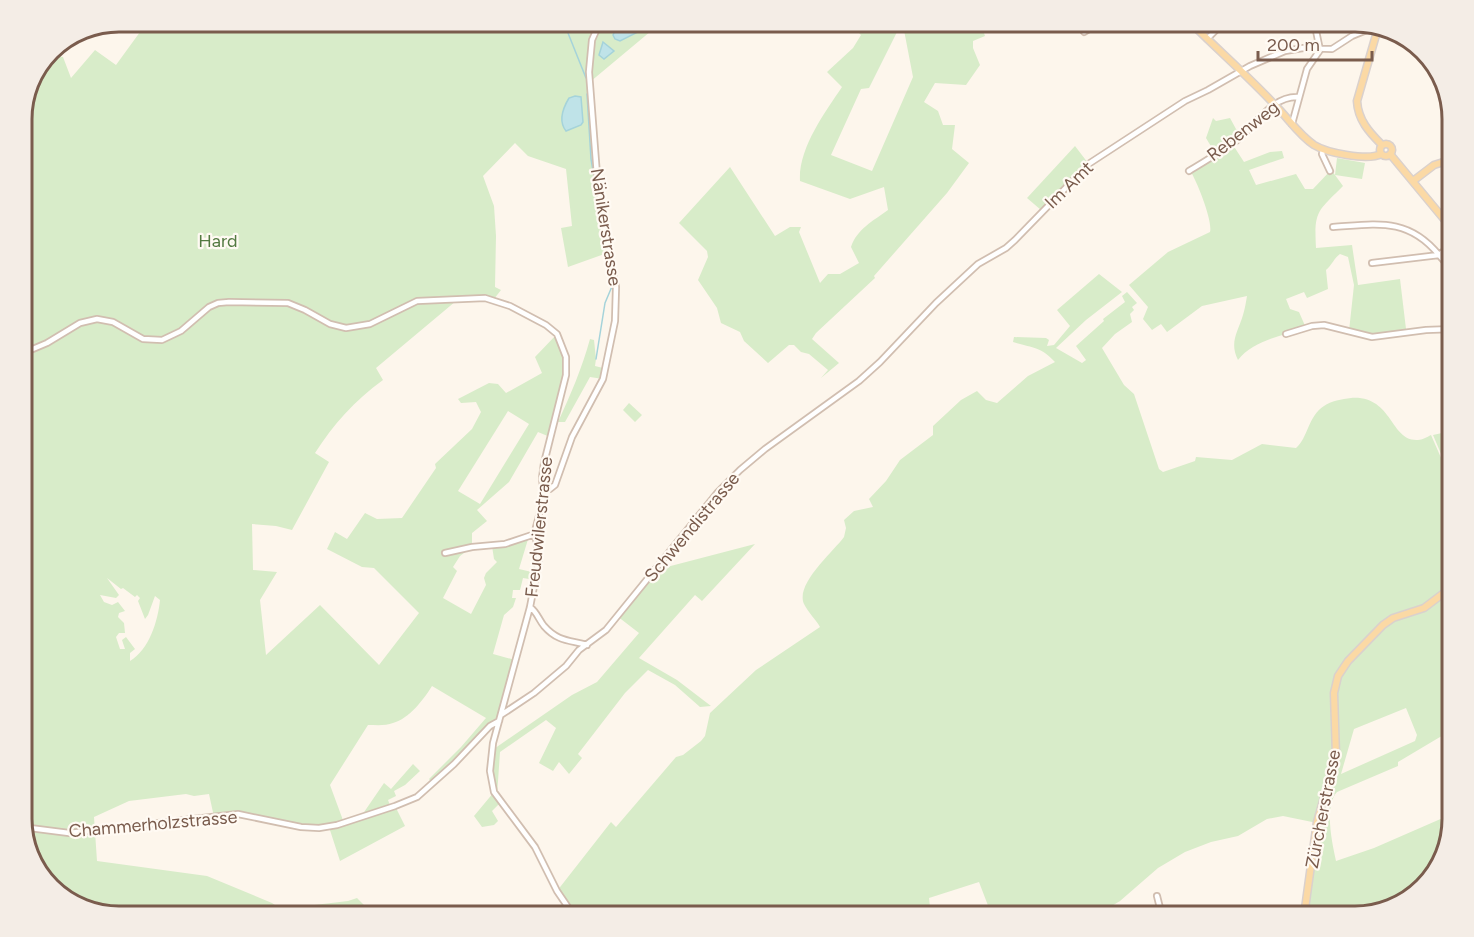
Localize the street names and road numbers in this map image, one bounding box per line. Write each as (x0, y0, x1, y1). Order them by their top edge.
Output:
street label: Rebenweg (1202, 96, 1284, 166)
street label: Im Amt (1040, 156, 1098, 213)
street label: Nänikerstrasse (586, 167, 626, 288)
street label: Freudwilerstrasse (521, 455, 557, 598)
street label: Schwendistrasse (640, 468, 744, 586)
street label: Zürcherstrasse (1301, 748, 1345, 870)
street label: Chammerholzstrasse (68, 806, 238, 842)

